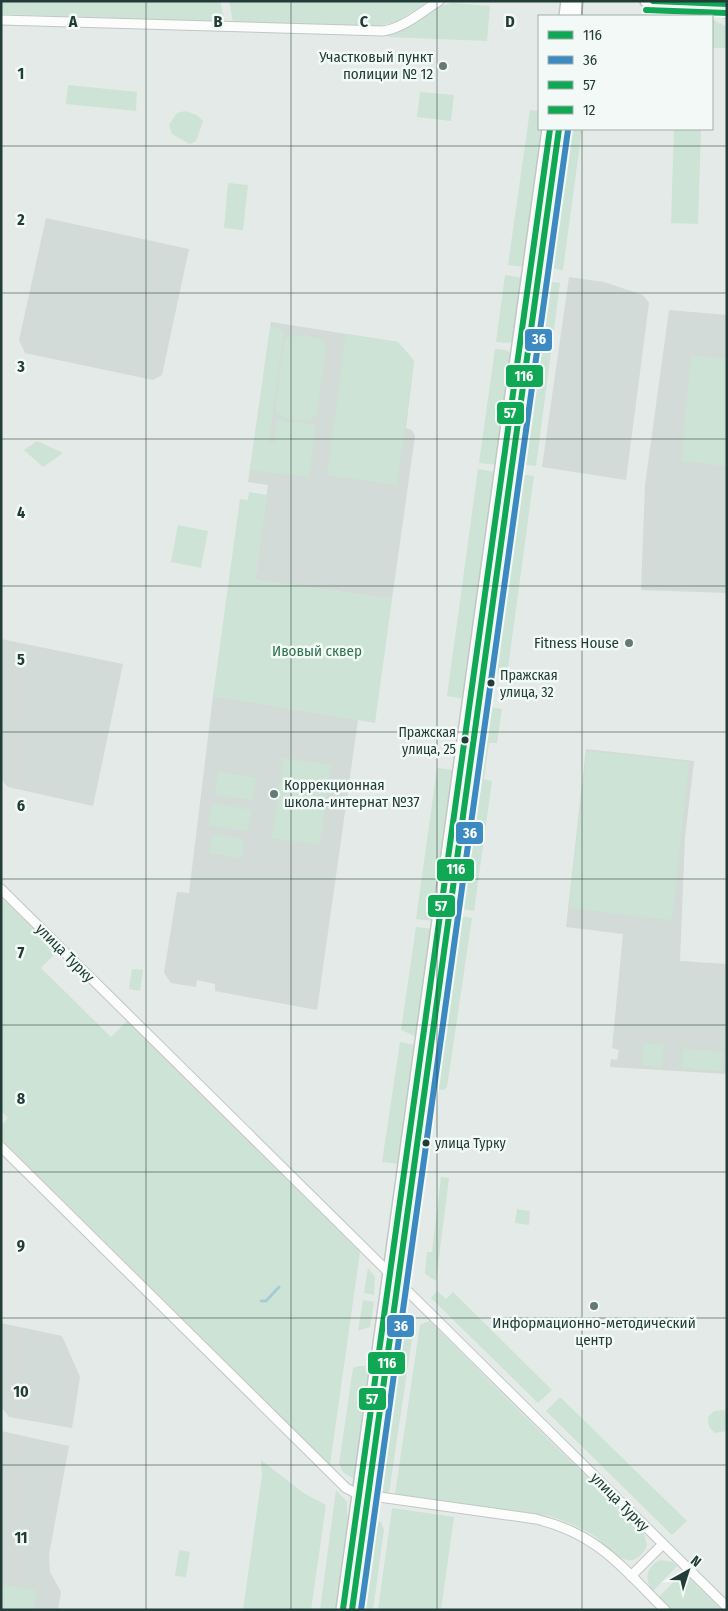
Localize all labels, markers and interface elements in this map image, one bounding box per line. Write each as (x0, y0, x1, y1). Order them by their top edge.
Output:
text: A (68, 12, 78, 31)
text: B (214, 12, 223, 31)
text: C (360, 12, 369, 31)
text: D (505, 12, 515, 31)
legend (538, 15, 713, 130)
text: 116 (583, 26, 602, 44)
place label: Участковый пункт полиции № 12 (318, 48, 434, 83)
text: 36 (583, 51, 597, 69)
marker: Участковый пункт полиции № 12 (437, 60, 449, 72)
text: 1 (18, 64, 24, 83)
text: 57 (583, 76, 596, 94)
text: 12 (583, 101, 596, 119)
text: 2 (16, 210, 25, 229)
line badge: 36 (524, 328, 553, 352)
text: 36 (531, 331, 546, 348)
text: 3 (16, 357, 25, 376)
line badge: 116 (505, 364, 544, 388)
text: 116 (515, 368, 533, 385)
line badge: 57 (496, 401, 525, 425)
text: 57 (504, 405, 516, 422)
text: 4 (17, 503, 25, 522)
place label: Fitness House (534, 634, 619, 652)
marker: Fitness House (623, 637, 635, 649)
park label: Ивовый сквер (272, 642, 362, 660)
text: 5 (17, 650, 25, 669)
place label: Пражская улица, 32 (500, 667, 558, 701)
marker: Пражская улица, 32 (486, 678, 496, 688)
place label: Пражская улица, 25 (398, 724, 456, 758)
marker: Пражская улица, 25 (460, 735, 470, 745)
place label: Коррекционная школа-интернат №37 (284, 776, 419, 811)
marker: Коррекционная школа-интернат №37 (268, 788, 280, 800)
text: 6 (17, 796, 25, 815)
line badge: 36 (455, 821, 484, 845)
text: 36 (462, 825, 477, 842)
line badge: 116 (436, 858, 475, 882)
text: 116 (447, 861, 465, 878)
line badge: 57 (427, 894, 456, 918)
text: 57 (435, 898, 447, 915)
street label: улица Турку (32, 920, 98, 986)
text: 7 (18, 943, 25, 962)
text: 8 (17, 1089, 26, 1108)
place label: улица Турку (435, 1135, 507, 1152)
marker: улица Турку (421, 1138, 431, 1148)
text: 9 (17, 1236, 25, 1255)
marker: Информационно-методический центр (588, 1300, 600, 1312)
line badge: 36 (386, 1314, 415, 1338)
place label: Информационно-методический центр (492, 1314, 696, 1349)
text: 36 (393, 1318, 408, 1335)
line badge: 116 (367, 1351, 406, 1375)
text: 116 (378, 1355, 396, 1372)
text: 10 (13, 1382, 29, 1401)
line badge: 57 (358, 1387, 387, 1411)
text: 57 (366, 1391, 378, 1408)
street label: улица Турку (587, 1469, 653, 1535)
text: 11 (14, 1528, 28, 1547)
north arrow (663, 1546, 713, 1596)
text: N (687, 1552, 704, 1571)

